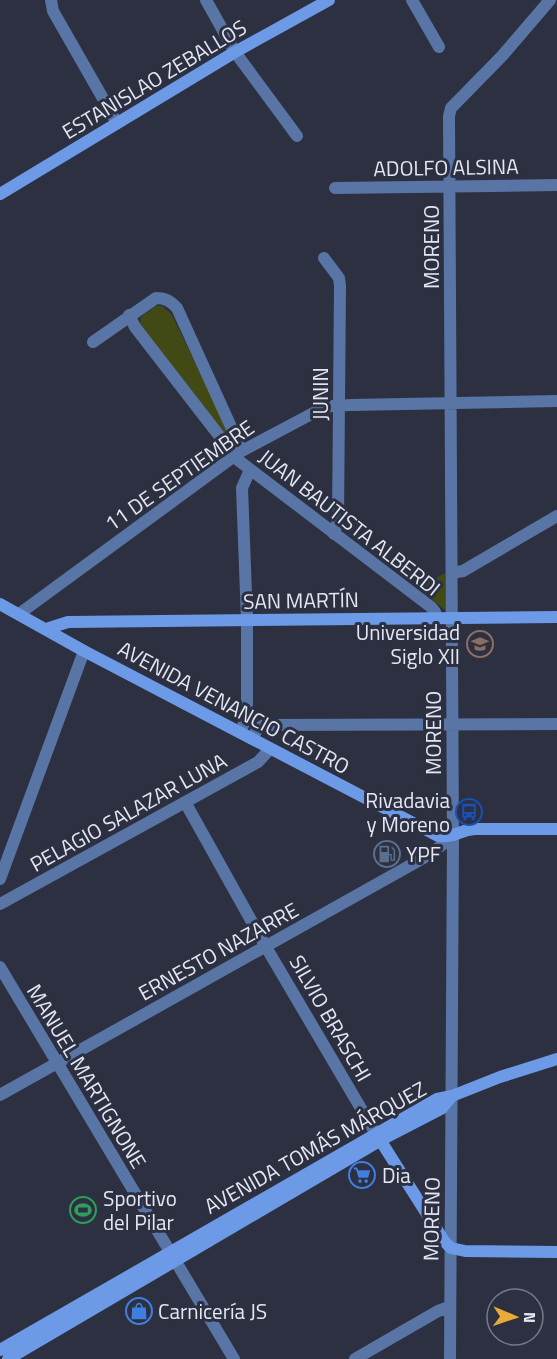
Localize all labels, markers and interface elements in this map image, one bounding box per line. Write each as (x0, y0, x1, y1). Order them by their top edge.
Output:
street label: ESTANISLAO ZEBALLOS (56, 11, 252, 147)
street label: ADOLFO ALSINA (373, 150, 519, 184)
street label: MORENO (415, 205, 447, 289)
street label: JUNIN (304, 367, 336, 421)
street label: 11 DE SEPTIEMBRE (98, 411, 260, 539)
street label: JUAN BAUTISTA ALBERDI (252, 441, 448, 603)
street label: SAN MARTÍN (243, 583, 359, 617)
place label: Universidad Siglo XII (356, 616, 460, 672)
school or university icon: Universidad Siglo XII (465, 629, 495, 659)
street label: AVENIDA VENANCIO CASTRO (112, 632, 356, 782)
street label: MORENO (417, 691, 449, 775)
street label: PELAGIO SALAZAR LUNA (24, 744, 233, 879)
place label: Rivadavia y Moreno (365, 784, 450, 840)
bus stop icon: Rivadavia y Moreno (454, 797, 484, 827)
place label: YPF (406, 838, 441, 870)
fuel station icon: YPF (372, 839, 402, 869)
street label: ERNESTO NAZARRE (132, 894, 304, 1008)
street label: SILVIO BRASCHI (282, 949, 380, 1087)
street label: MANUEL MARTIGNONE (19, 978, 155, 1174)
street label: AVENIDA TOMÁS MÁRQUEZ (198, 1073, 432, 1221)
place label: Dia (382, 1159, 411, 1191)
supermarket icon: Dia (347, 1160, 377, 1190)
street label: MORENO (414, 1177, 448, 1261)
place label: Sportivo del Pilar (103, 1182, 177, 1238)
sports icon: Sportivo del Pilar (68, 1195, 98, 1225)
north arrow (485, 1287, 545, 1347)
place label: Carnicería JS (158, 1295, 267, 1327)
shop icon: Carnicería JS (124, 1296, 154, 1326)
text: N (518, 1312, 542, 1323)

